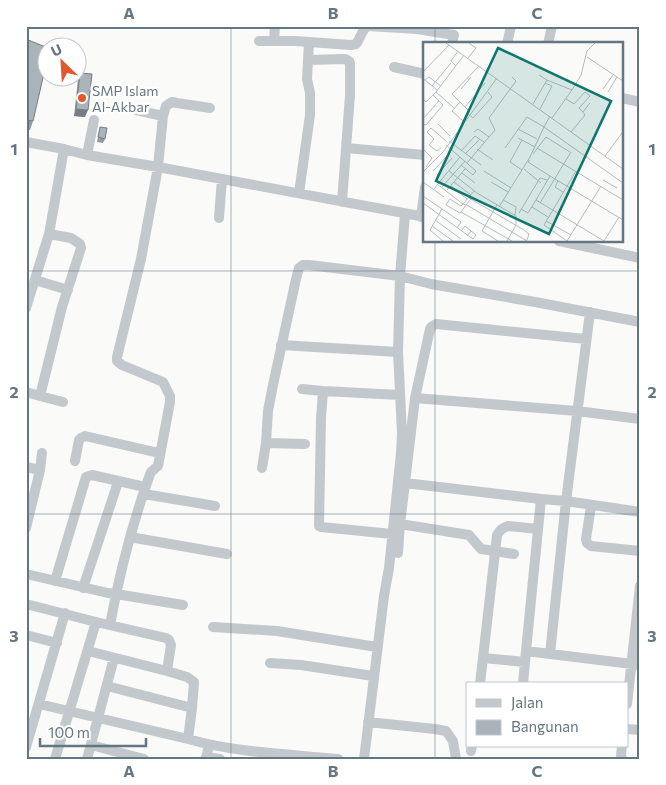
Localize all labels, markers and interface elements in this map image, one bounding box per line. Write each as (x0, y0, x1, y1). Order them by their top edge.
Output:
text: A (123, 3, 135, 22)
text: B (328, 3, 339, 22)
text: C (532, 3, 543, 22)
north arrow (38, 38, 88, 88)
text: U (48, 40, 65, 60)
inset map (423, 42, 624, 242)
place label: SMP Islam Al-Akbar (92, 82, 158, 115)
marker: SMP Islam Al-Akbar (76, 92, 88, 104)
text: 1 (10, 139, 18, 158)
text: 1 (648, 139, 656, 158)
text: 2 (9, 382, 19, 401)
text: 2 (647, 382, 657, 401)
text: 3 (9, 626, 19, 645)
text: 3 (647, 626, 657, 645)
legend (466, 682, 628, 748)
text: Jalan (511, 693, 543, 711)
scale bar (40, 715, 146, 747)
text: Bangunan (511, 717, 579, 735)
text: 100 m (48, 723, 90, 741)
text: A (123, 761, 135, 780)
text: B (328, 761, 339, 780)
text: C (532, 761, 543, 780)

